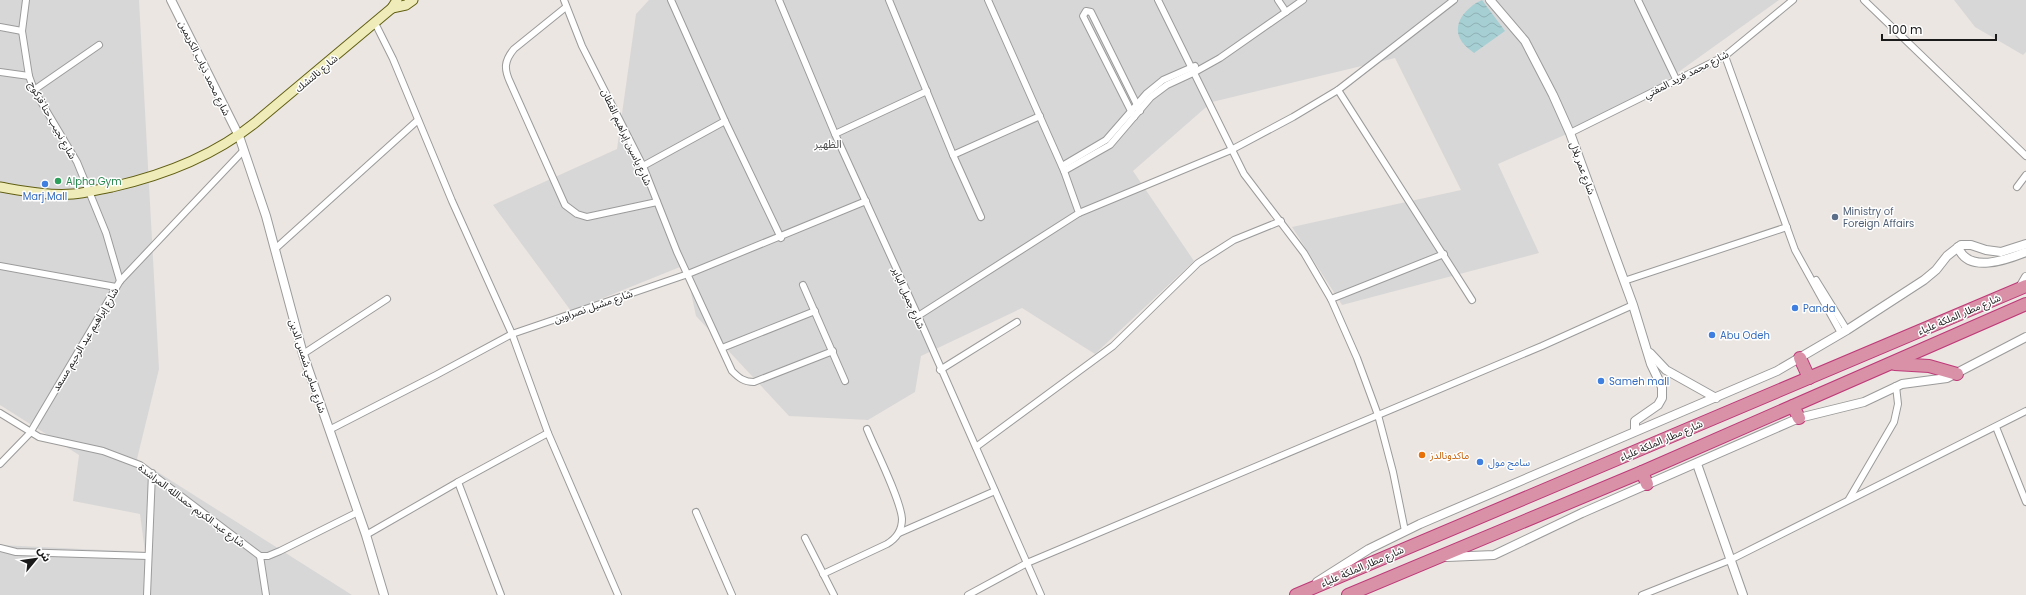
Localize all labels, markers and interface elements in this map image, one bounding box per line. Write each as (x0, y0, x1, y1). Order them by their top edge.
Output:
scale bar (1882, 16, 1996, 42)
street label: شارع محمد ذياب الكريمين (175, 18, 234, 119)
text: 100 m (1888, 21, 1922, 38)
street label: شارع محمد فريد المفتي (1641, 46, 1732, 103)
street label: شارع نالتشك (292, 51, 341, 96)
street label: شارع نجيب حنا فركوح (25, 79, 80, 162)
street label: شارع ياسين إبراهيم القطان (598, 86, 656, 188)
district label: الظهير (813, 136, 842, 152)
street label: شارع عمر بلال (1566, 140, 1599, 197)
place label: Alpha Gym (66, 174, 122, 189)
marker: Alpha Gym (53, 176, 63, 186)
marker: Marj Mall (40, 179, 50, 189)
place label: Marj Mall (23, 189, 67, 204)
place label: Ministry of Foreign Affairs (1843, 204, 1914, 231)
marker: Ministry of Foreign Affairs (1830, 212, 1840, 222)
street label: شارع جميل الباير (888, 264, 929, 331)
street label: شارع إبراهيم عبد الرحيم مسعد (49, 285, 122, 394)
street label: شارع مشيل نصراوين (552, 286, 635, 327)
street label: شارع مطار الملكة علياء (1915, 290, 2003, 339)
place label: Panda (1803, 301, 1835, 316)
marker: Panda (1790, 303, 1800, 313)
street label: شارع سامي شمس الدين (285, 317, 330, 415)
place label: Abu Odeh (1720, 328, 1770, 343)
marker: Abu Odeh (1707, 330, 1717, 340)
place label: Sameh mall (1609, 374, 1669, 389)
marker: Sameh mall (1596, 376, 1606, 386)
street label: شارع مطار الملكة علياء (1617, 416, 1705, 465)
place label: ماكدونالدز (1429, 448, 1469, 463)
marker: ماكدونالدز (1417, 450, 1427, 460)
place label: سامح مول (1488, 455, 1530, 470)
marker: سامح مول (1475, 457, 1485, 467)
street label: شارع عبد الكريم حمدالله المراشدة (135, 460, 248, 551)
north arrow (16, 539, 56, 579)
street label: شارع مطار الملكة علياء (1318, 542, 1406, 591)
text: ش (34, 544, 55, 565)

